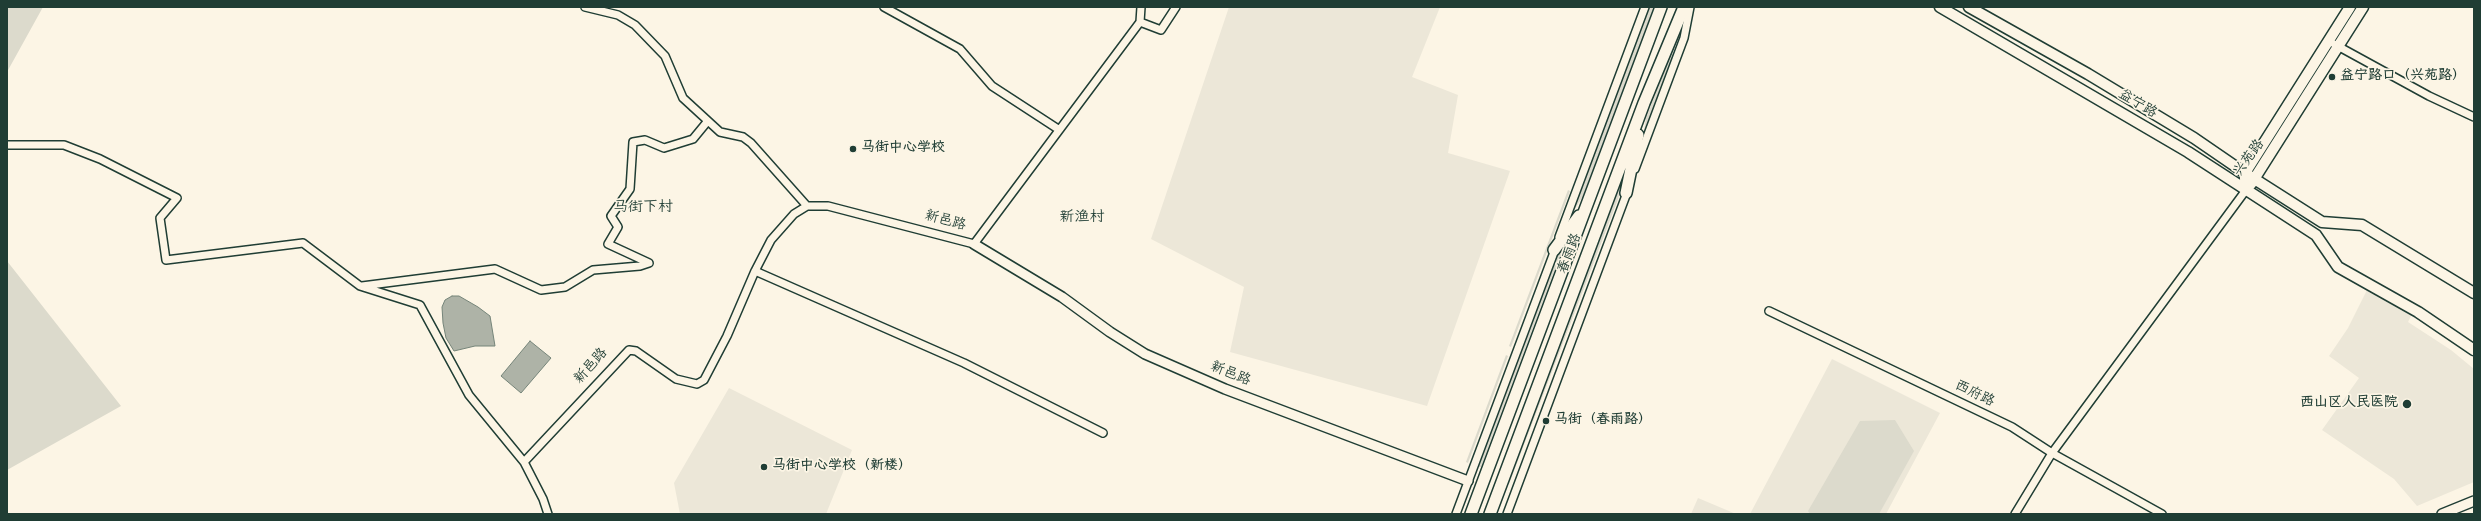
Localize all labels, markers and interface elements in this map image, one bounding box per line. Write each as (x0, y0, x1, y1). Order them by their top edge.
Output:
place label: 益宁路口（兴苑路） (2340, 69, 2466, 85)
marker: 益宁路口（兴苑路） (2327, 72, 2337, 82)
street label: 益宁路 (2115, 87, 2159, 123)
street label: 兴苑路 (2231, 137, 2269, 181)
place label: 马街中心学校 (861, 141, 945, 157)
marker: 马街中心学校 (848, 144, 858, 154)
district label: 马街下村 (613, 200, 673, 218)
street label: 新邑路 (923, 208, 967, 236)
district label: 新渔村 (1060, 210, 1104, 228)
street label: 春雨路 (1556, 231, 1586, 277)
street label: 新邑路 (572, 346, 612, 388)
street label: 新邑路 (1207, 359, 1253, 391)
street label: 西府路 (1951, 378, 1997, 412)
place label: 西山区人民医院 (2300, 396, 2398, 412)
marker: 西山区人民医院 (2401, 398, 2413, 410)
place label: 马街（春雨路） (1554, 413, 1652, 429)
marker: 马街（春雨路） (1541, 416, 1551, 426)
place label: 马街中心学校（新楼） (772, 459, 912, 475)
marker: 马街中心学校（新楼） (759, 462, 769, 472)

